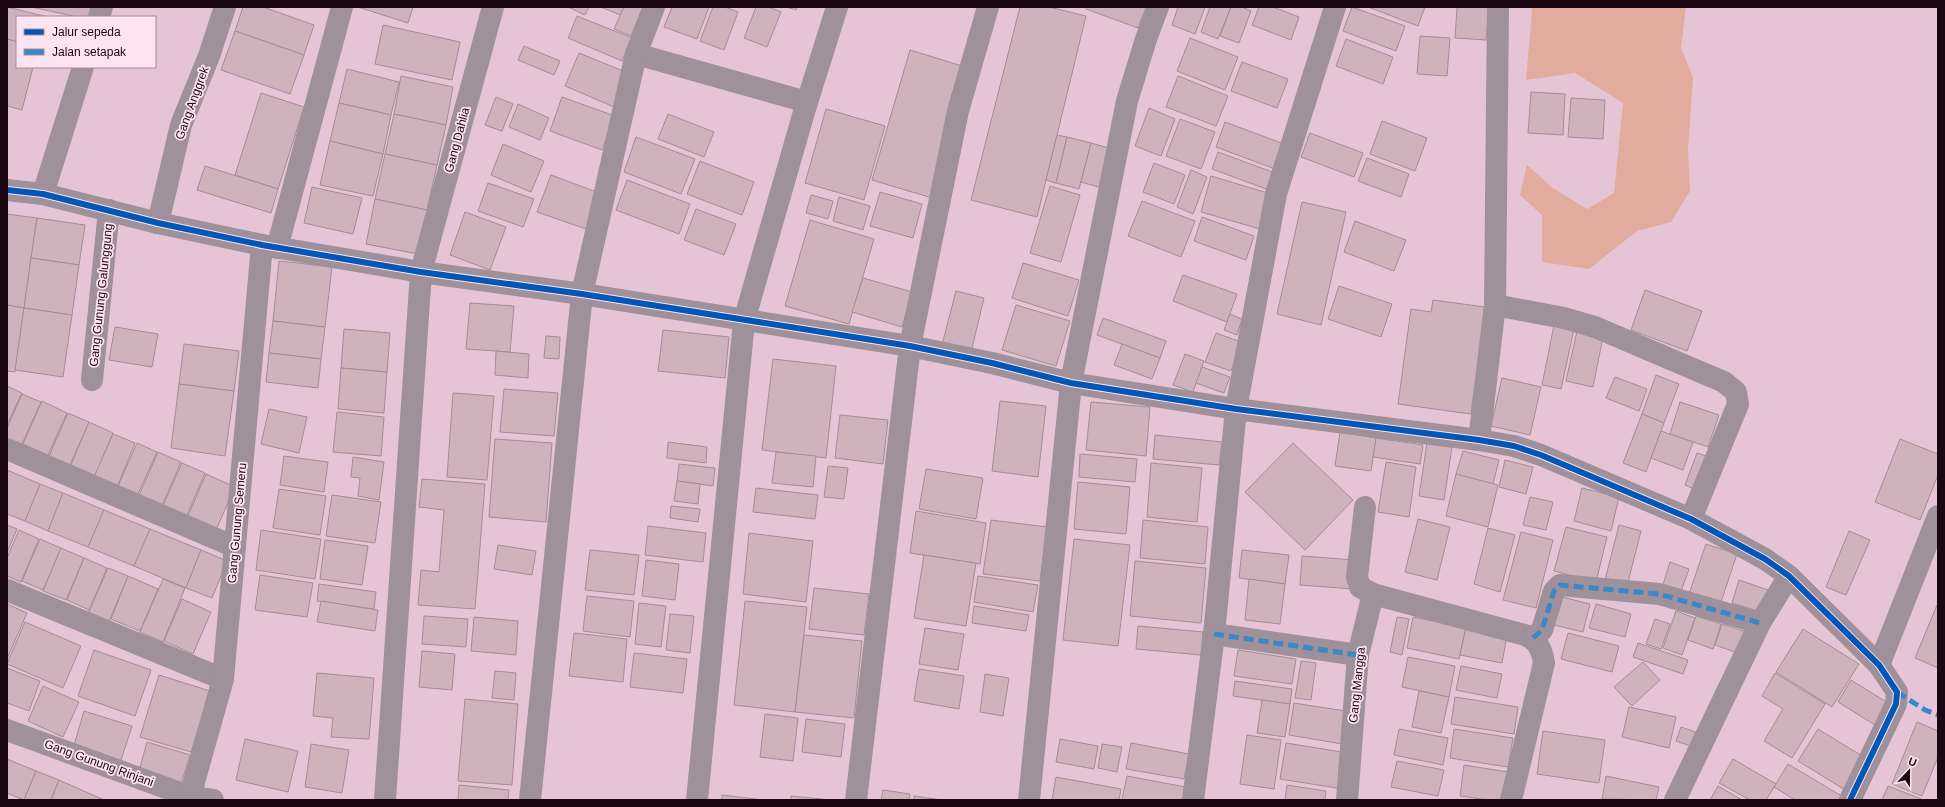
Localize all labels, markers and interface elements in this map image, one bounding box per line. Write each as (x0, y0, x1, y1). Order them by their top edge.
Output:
legend (16, 16, 156, 68)
text: Jalur sepeda (52, 25, 121, 39)
text: Jalan setapak (52, 45, 127, 59)
street label: Gang Anggrek (172, 64, 212, 141)
street label: Gang Dahlia (442, 106, 472, 174)
street label: Gang Gunung Galunggung (87, 223, 115, 367)
street label: Gang Gunung Semeru (225, 462, 249, 584)
street label: Gang Mangga (1346, 646, 1368, 724)
street label: Gang Gunung Rinjani (42, 737, 156, 789)
north arrow (1889, 751, 1929, 791)
text: U (1907, 755, 1919, 769)

